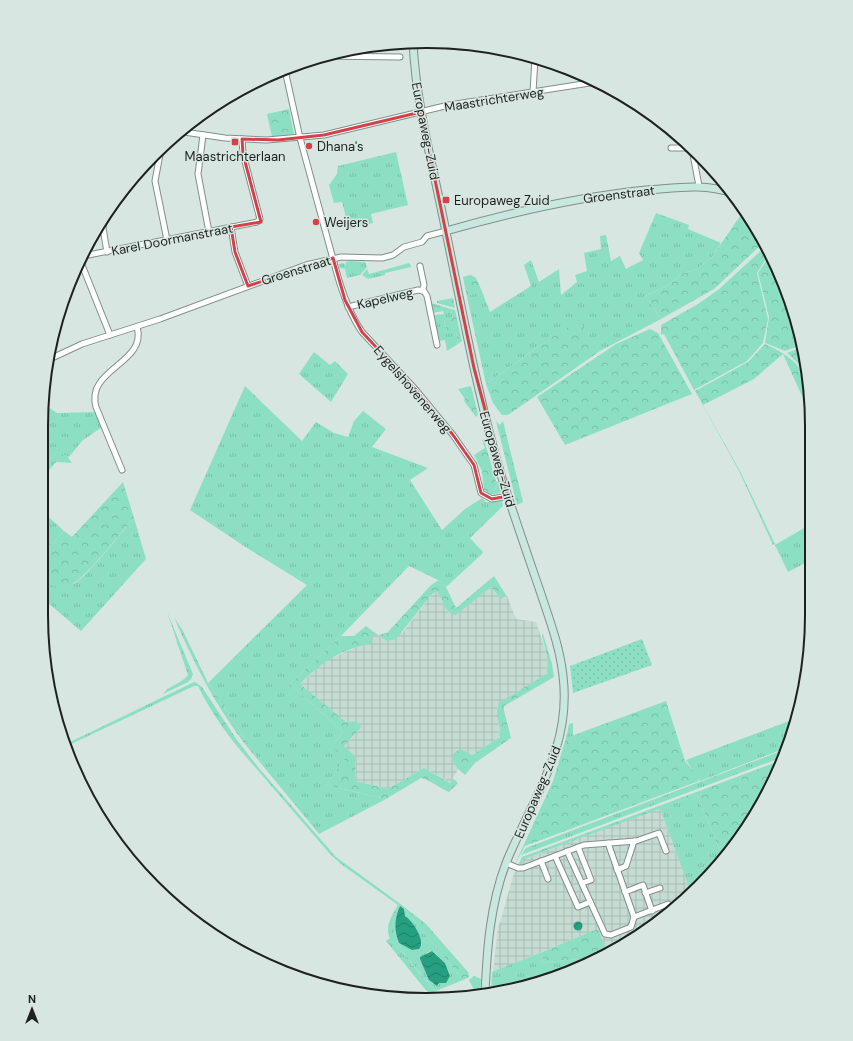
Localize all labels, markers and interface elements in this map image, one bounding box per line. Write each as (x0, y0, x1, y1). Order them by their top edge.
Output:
street label: Europaweg-Zuid (408, 81, 443, 181)
street label: Maastrichterweg (443, 83, 545, 116)
marker: Maastrichterlaan (230, 137, 240, 147)
place label: Dhana's (317, 138, 364, 155)
marker: Dhana's (304, 141, 314, 151)
place label: Maastrichterlaan (185, 148, 285, 165)
street label: Groenstraat (582, 182, 656, 207)
place label: Europaweg Zuid (454, 192, 550, 209)
marker: Europaweg Zuid (441, 195, 451, 205)
place label: Weijers (324, 214, 368, 231)
marker: Weijers (311, 217, 321, 227)
street label: Karel Doormanstraat (110, 219, 234, 260)
street label: Groenstraat (259, 252, 333, 289)
street label: Kapelweg (355, 284, 415, 313)
street label: Eygelshovenerweg (370, 342, 455, 437)
street label: Europaweg-Zuid (476, 409, 519, 509)
street label: Europaweg-Zuid (510, 743, 565, 841)
north arrow (12, 989, 52, 1029)
text: N (28, 992, 36, 1006)

